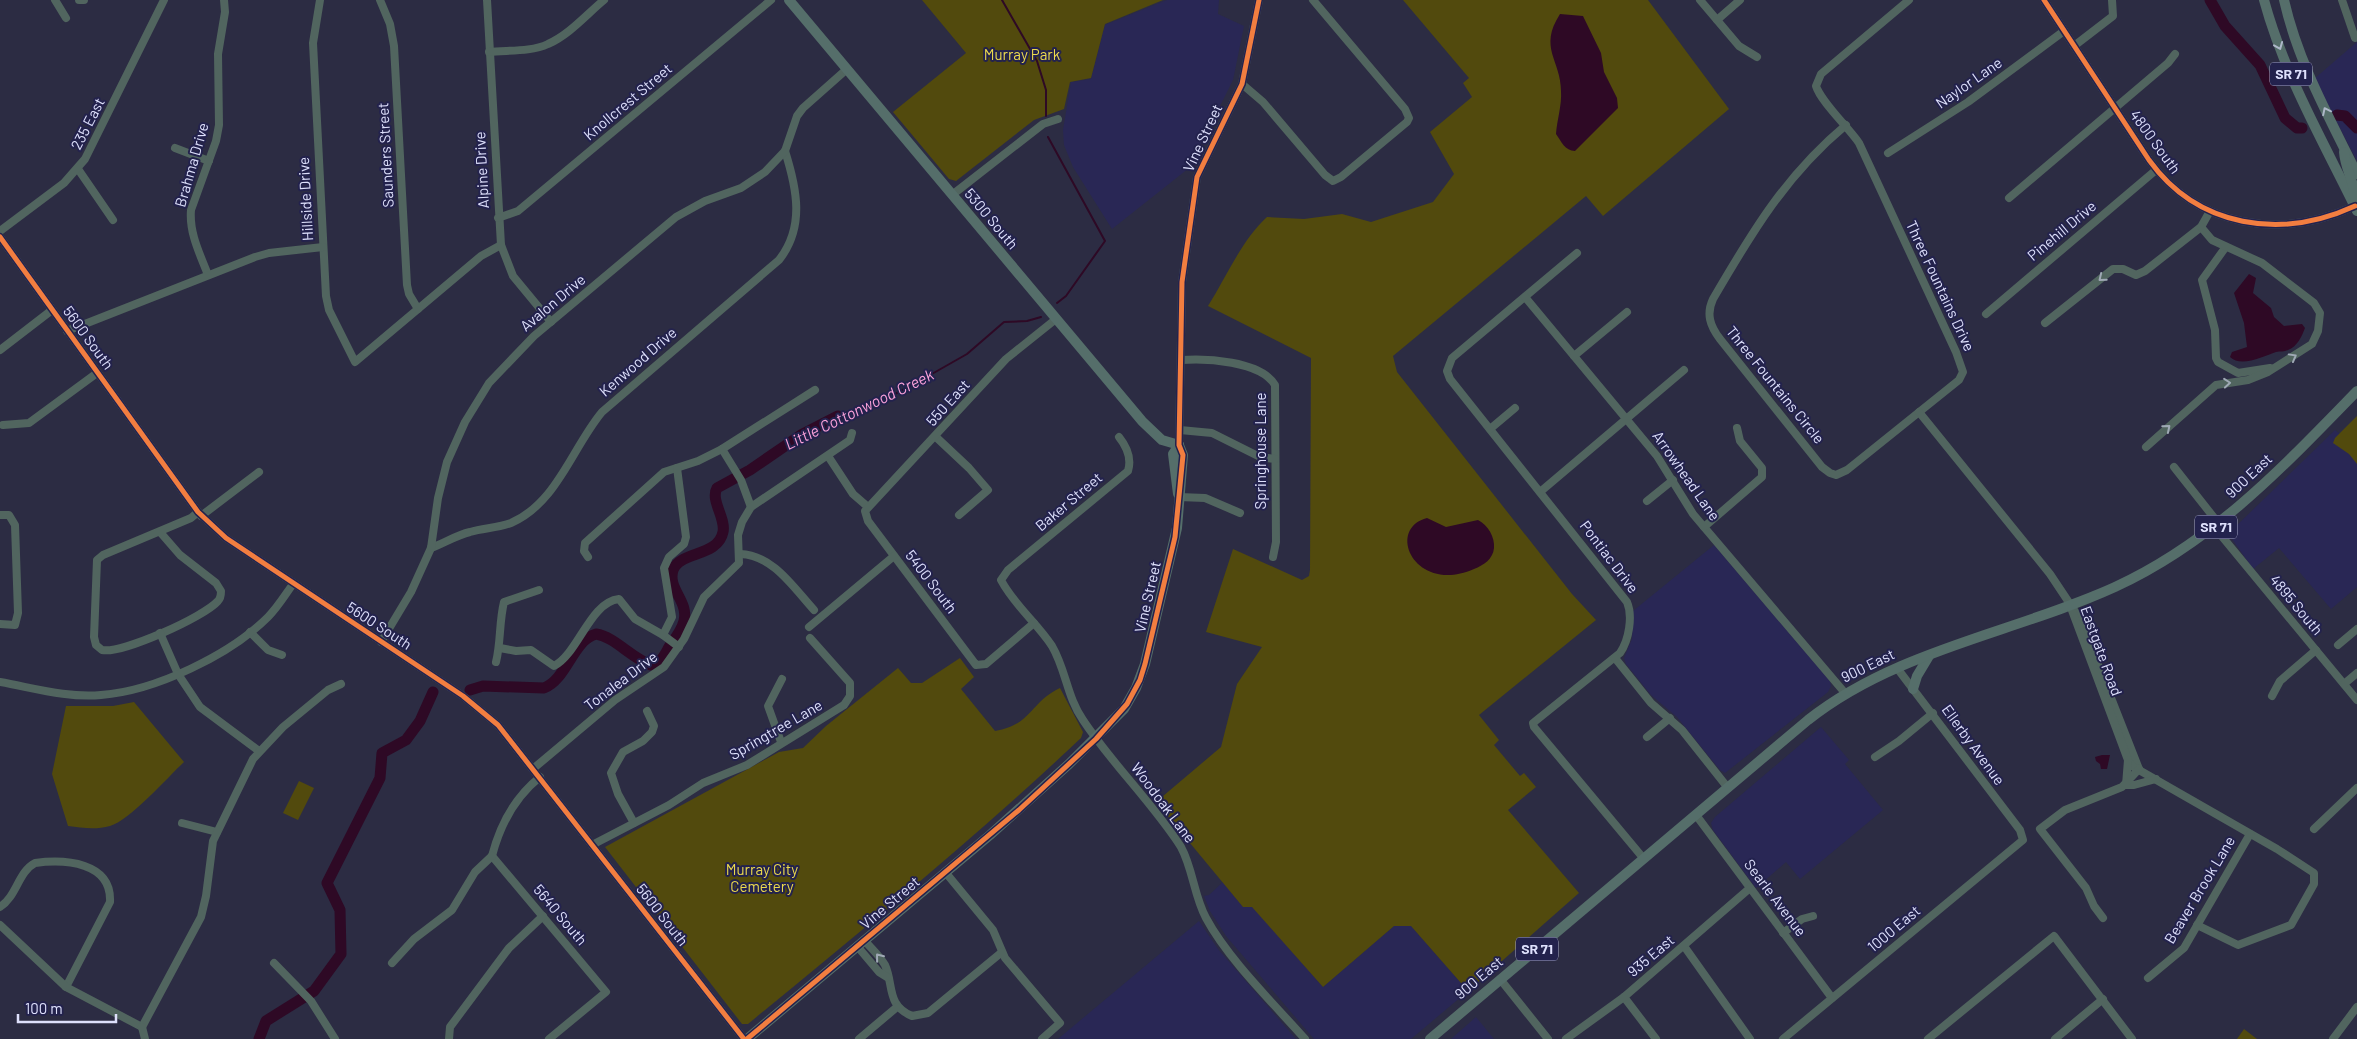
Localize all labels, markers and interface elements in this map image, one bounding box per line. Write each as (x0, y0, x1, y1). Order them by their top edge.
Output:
one-way arrow (2273, 42, 2283, 50)
park label: Murray Park (984, 45, 1061, 63)
street label: Naylor Lane (1932, 53, 2005, 112)
street label: Knollcrest Street (579, 59, 675, 143)
road number: SR 71 (2270, 62, 2312, 86)
street label: 235 East (66, 95, 108, 152)
street label: Vine Street (1179, 101, 1226, 174)
street label: Saunders Street (373, 102, 397, 208)
street label: 4800 South (2127, 106, 2185, 177)
one-way arrow (2322, 107, 2332, 116)
street label: Brahma Drive (170, 120, 212, 209)
street label: Alpine Drive (470, 131, 492, 209)
street label: Hillside Drive (294, 157, 316, 242)
street label: 5300 South (961, 184, 1022, 252)
street label: Pinehill Drive (2023, 196, 2099, 264)
street label: Three Fountains Drive (1903, 217, 1979, 354)
street label: Avalon Drive (516, 270, 589, 335)
one-way arrow (2099, 272, 2108, 280)
street label: 5600 South (60, 302, 118, 373)
street label: Three Fountains Circle (1723, 322, 1829, 447)
street label: Kenwood Drive (595, 323, 680, 400)
one-way arrow (2287, 353, 2296, 363)
water label: Little Cottonwood Creek (781, 364, 937, 453)
street label: 550 East (922, 375, 973, 429)
one-way arrow (2223, 378, 2231, 389)
street label: Springhouse Lane (1251, 392, 1269, 510)
one-way arrow (2161, 426, 2170, 434)
street label: Arrowhead Lane (1649, 427, 1724, 524)
street label: 900 East (2221, 449, 2275, 501)
street label: Baker Street (1031, 468, 1105, 534)
road number: SR 71 (2195, 516, 2237, 538)
street label: Pontiac Drive (1577, 517, 1643, 596)
street label: 5400 South (902, 546, 961, 617)
street label: Vine Street (1130, 559, 1164, 634)
street label: 4895 South (2266, 571, 2327, 638)
street label: 5600 South (344, 597, 415, 653)
street label: Eastgate Road (2077, 603, 2127, 698)
street label: 900 East (1838, 644, 1897, 686)
street label: Tonalea Drive (580, 647, 661, 714)
street label: Springtree Lane (726, 695, 825, 763)
street label: Ellerby Avenue (1939, 701, 2009, 788)
street label: Woodoak Lane (1128, 759, 1200, 846)
street label: Beaver Brook Lane (2160, 833, 2238, 946)
street label: Searle Avenue (1741, 855, 1811, 940)
park label: Murray City Cemetery (726, 860, 798, 895)
street label: Vine Street (856, 872, 923, 932)
street label: 5640 South (530, 880, 591, 948)
street label: 5600 South (633, 880, 693, 949)
street label: 1000 East (1863, 901, 1923, 955)
street label: 935 East (1623, 930, 1677, 980)
road number: SR 71 (1516, 938, 1558, 961)
street label: 900 East (1451, 952, 1506, 1003)
one-way arrow (876, 954, 884, 963)
scale bar (18, 992, 115, 1024)
text: 100 m (25, 999, 63, 1017)

